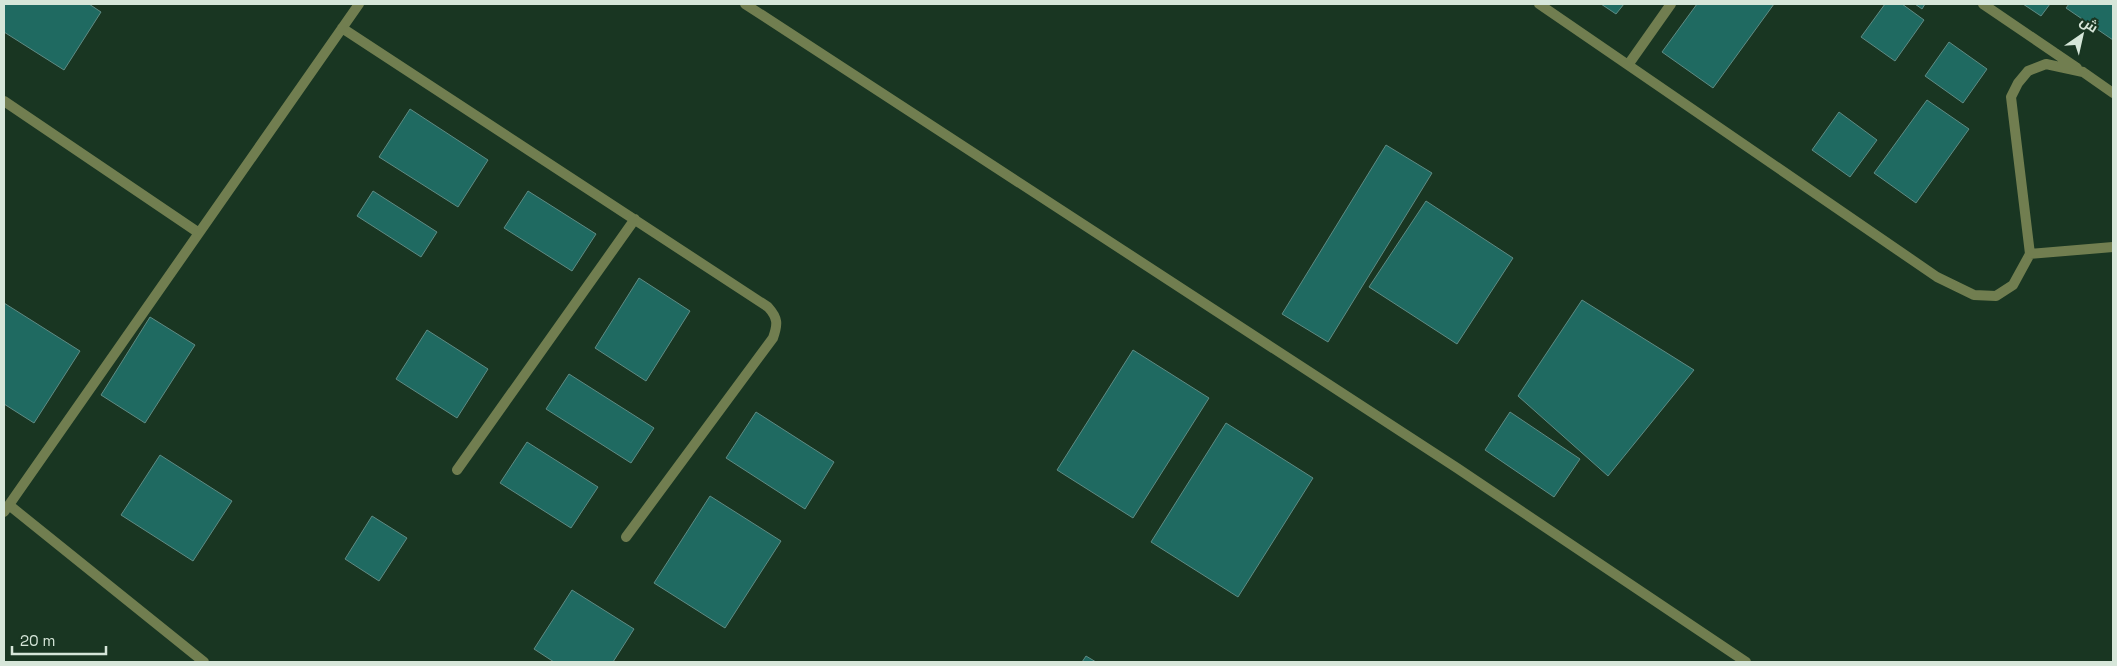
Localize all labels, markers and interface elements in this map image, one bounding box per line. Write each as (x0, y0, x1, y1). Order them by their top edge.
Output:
north arrow (2057, 10, 2107, 60)
text: ش (2077, 12, 2102, 37)
scale bar (12, 624, 106, 656)
text: 20 m (20, 631, 55, 650)

